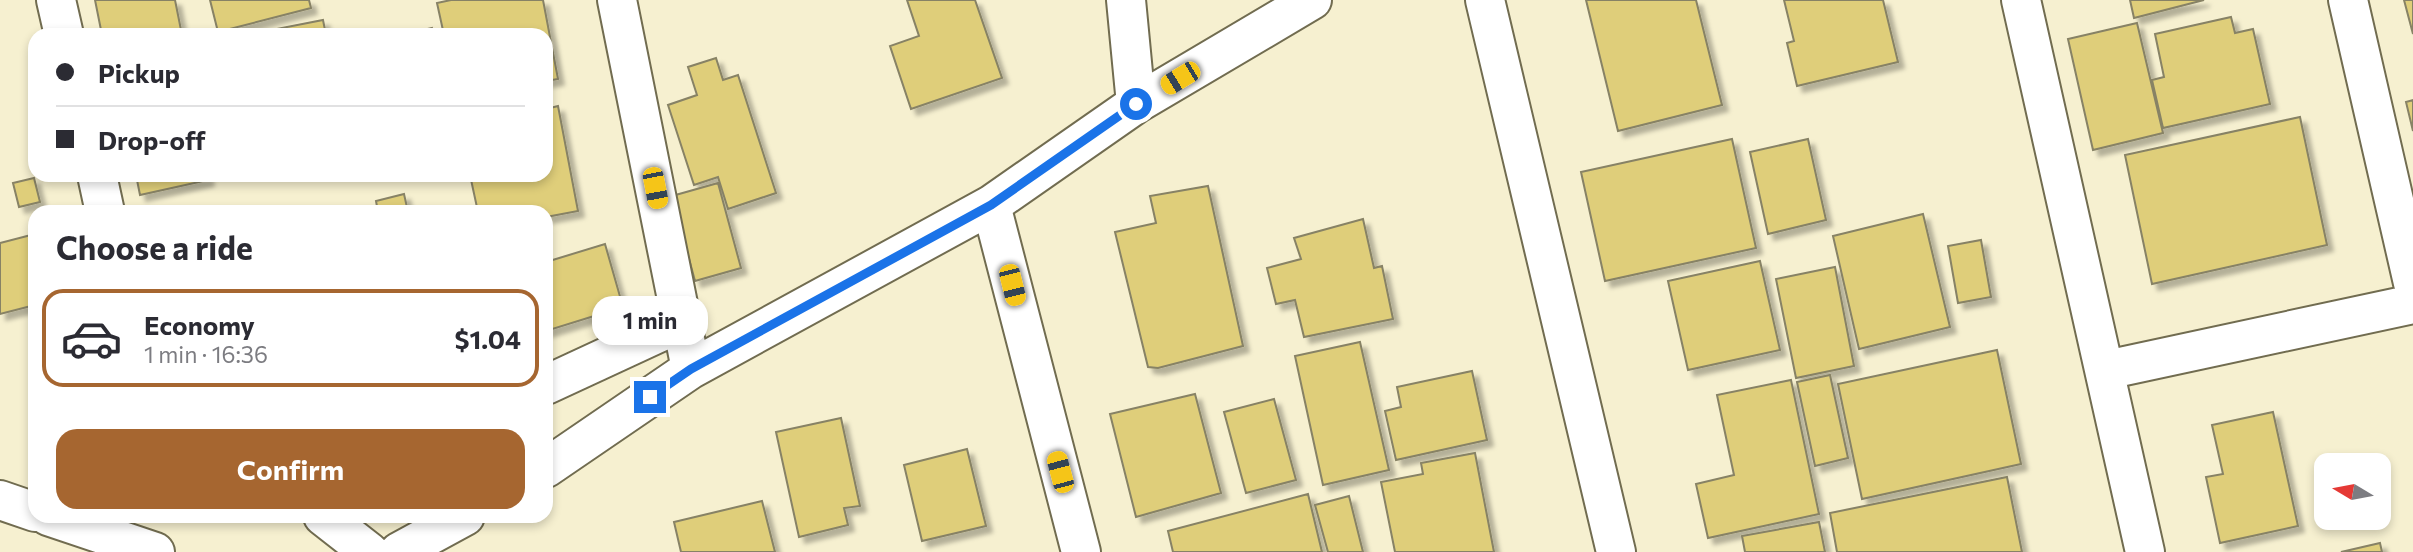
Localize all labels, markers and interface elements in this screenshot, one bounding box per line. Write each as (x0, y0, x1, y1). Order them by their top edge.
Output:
text: Pickup (98, 57, 180, 88)
car (1157, 58, 1204, 98)
route start (1120, 88, 1152, 120)
text: Drop-off (98, 124, 205, 155)
car (641, 165, 670, 211)
text: Choose a ride (56, 227, 253, 267)
car (997, 262, 1028, 308)
callout: 1 min (592, 296, 708, 344)
text: 1 min (623, 306, 677, 334)
icon: car (60, 307, 123, 370)
text: Economy (144, 309, 255, 340)
text: $1.04 (455, 323, 521, 354)
text: 1 min · 16:36 (144, 340, 268, 368)
route end (634, 381, 666, 413)
button: Confirm (56, 429, 525, 509)
car (1045, 449, 1076, 495)
north arrow (2314, 453, 2390, 530)
map controls (2314, 453, 2391, 530)

